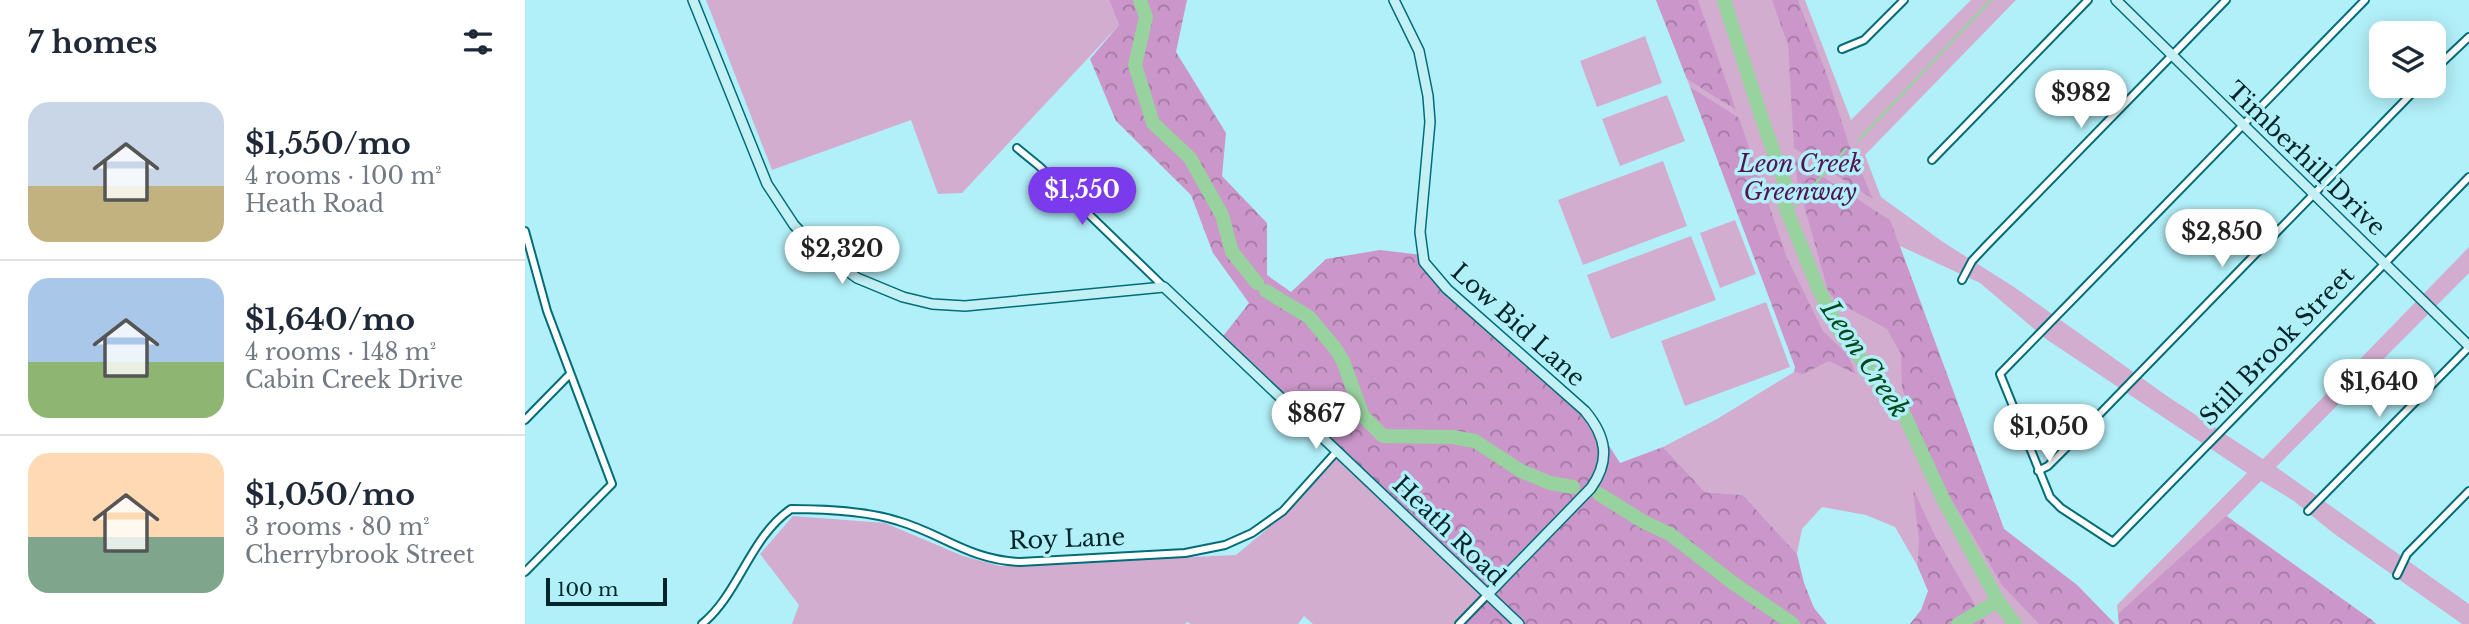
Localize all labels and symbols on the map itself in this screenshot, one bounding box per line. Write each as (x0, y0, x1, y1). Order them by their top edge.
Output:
pin: $982 (2040, 71, 2122, 130)
street label: Timberhill Drive (2221, 76, 2392, 242)
park label: Leon Creek Greenway (1737, 149, 1862, 206)
pin: $1,550 (1025, 168, 1139, 227)
pin: $2,850 (2165, 210, 2279, 269)
pin: $2,320 (785, 226, 899, 286)
street label: Low Bid Lane (1445, 257, 1591, 392)
street label: Still Brook Street (2193, 260, 2360, 431)
water label: Leon Creek (1814, 294, 1916, 423)
pin: $1,640 (2322, 360, 2436, 419)
pin: $867 (1275, 392, 1357, 451)
pin: $1,050 (1992, 405, 2106, 464)
street label: Heath Road (1387, 470, 1512, 591)
street label: Roy Lane (1008, 522, 1126, 555)
scale bar (546, 575, 667, 607)

